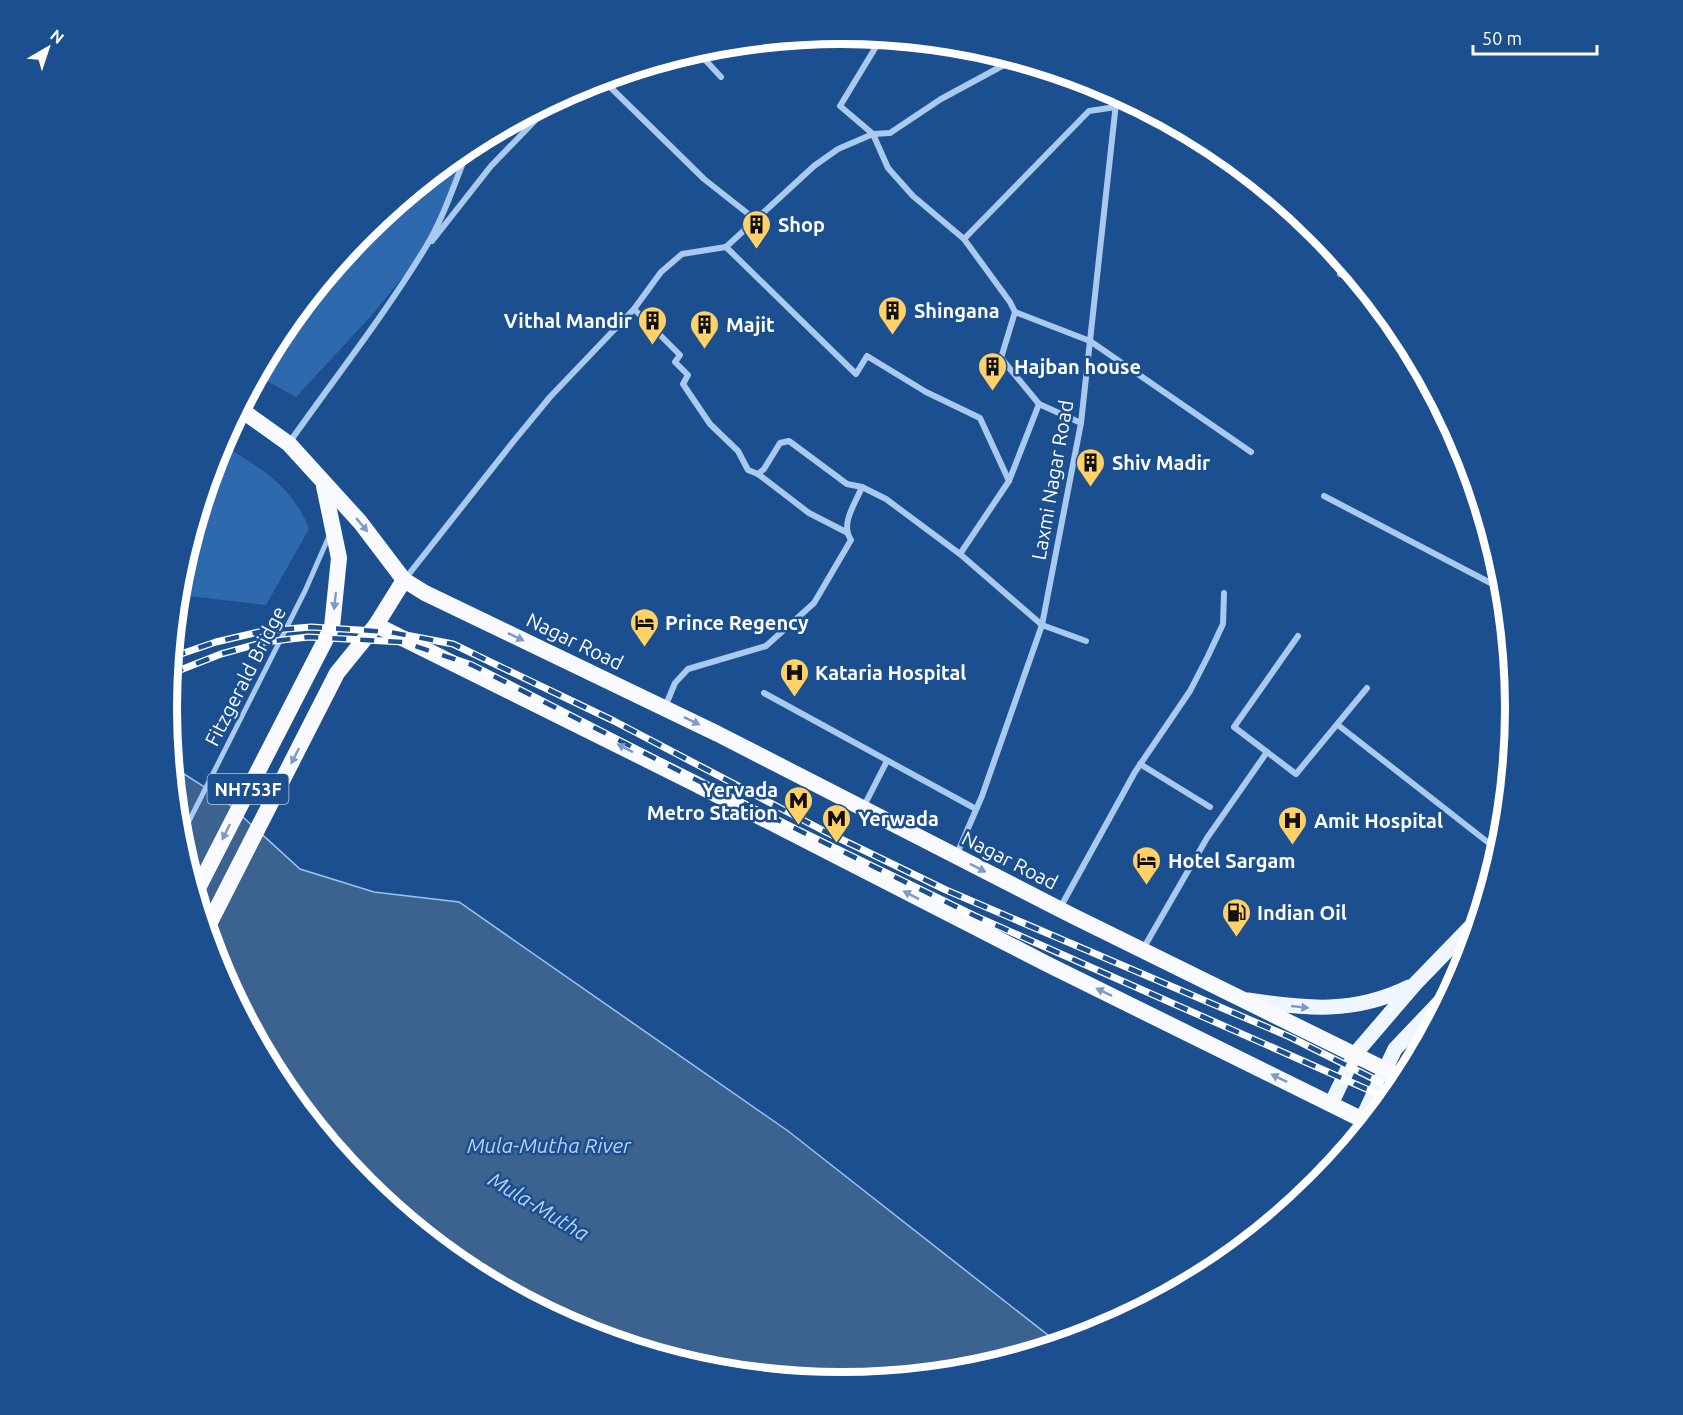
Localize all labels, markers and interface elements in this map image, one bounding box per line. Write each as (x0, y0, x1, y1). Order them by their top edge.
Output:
north arrow (18, 18, 78, 78)
scale bar (1473, 18, 1598, 56)
text: N (47, 26, 68, 47)
text: 50 m (1482, 28, 1522, 48)
building icon: Shop (741, 208, 773, 250)
place label: Shop (778, 213, 825, 236)
building icon: Shingana (877, 294, 909, 336)
place label: Shingana (914, 299, 1000, 322)
building icon: Vithal Mandir (637, 304, 669, 346)
building icon: Majit (689, 308, 721, 350)
place label: Vithal Mandir (504, 309, 633, 332)
place label: Majit (726, 313, 775, 336)
building icon: Hajban house (977, 350, 1009, 392)
place label: Hajban house (1014, 355, 1141, 378)
street label: Laxmi Nagar Road (1027, 398, 1077, 562)
building icon: Shiv Madir (1075, 446, 1107, 488)
place label: Shiv Madir (1112, 451, 1211, 474)
one-way arrow (355, 517, 368, 532)
one-way arrow (330, 592, 339, 611)
street label: Fitzgerald Bridge (200, 602, 290, 750)
hotel icon: Prince Regency (628, 606, 660, 648)
street label: Nagar Road (523, 608, 627, 674)
place label: Prince Regency (665, 611, 809, 634)
one-way arrow (508, 632, 525, 641)
hospital icon: Kataria Hospital (778, 656, 810, 698)
place label: Kataria Hospital (815, 661, 966, 684)
one-way arrow (684, 717, 701, 726)
one-way arrow (617, 743, 634, 753)
one-way arrow (290, 747, 299, 764)
road number: NH753F (208, 774, 288, 804)
place label: Yervada Metro Station (647, 778, 778, 824)
metro station icon: Yervada Metro Station (783, 784, 815, 826)
metro station icon: Yerwada (821, 802, 853, 844)
hospital icon: Amit Hospital (1277, 804, 1309, 846)
place label: Yerwada (858, 807, 939, 830)
place label: Amit Hospital (1314, 809, 1443, 832)
one-way arrow (222, 823, 232, 841)
street label: Nagar Road (958, 826, 1062, 894)
hotel icon: Hotel Sargam (1131, 844, 1163, 886)
place label: Hotel Sargam (1168, 849, 1296, 872)
one-way arrow (969, 862, 987, 872)
one-way arrow (902, 890, 920, 900)
fuel station icon: Indian Oil (1220, 896, 1252, 938)
place label: Indian Oil (1257, 901, 1347, 924)
one-way arrow (1095, 987, 1112, 996)
one-way arrow (1291, 1002, 1310, 1012)
one-way arrow (1270, 1073, 1287, 1083)
water label: Mula-Mutha River (467, 1133, 632, 1157)
water label: Mula-Mutha (485, 1167, 593, 1245)

